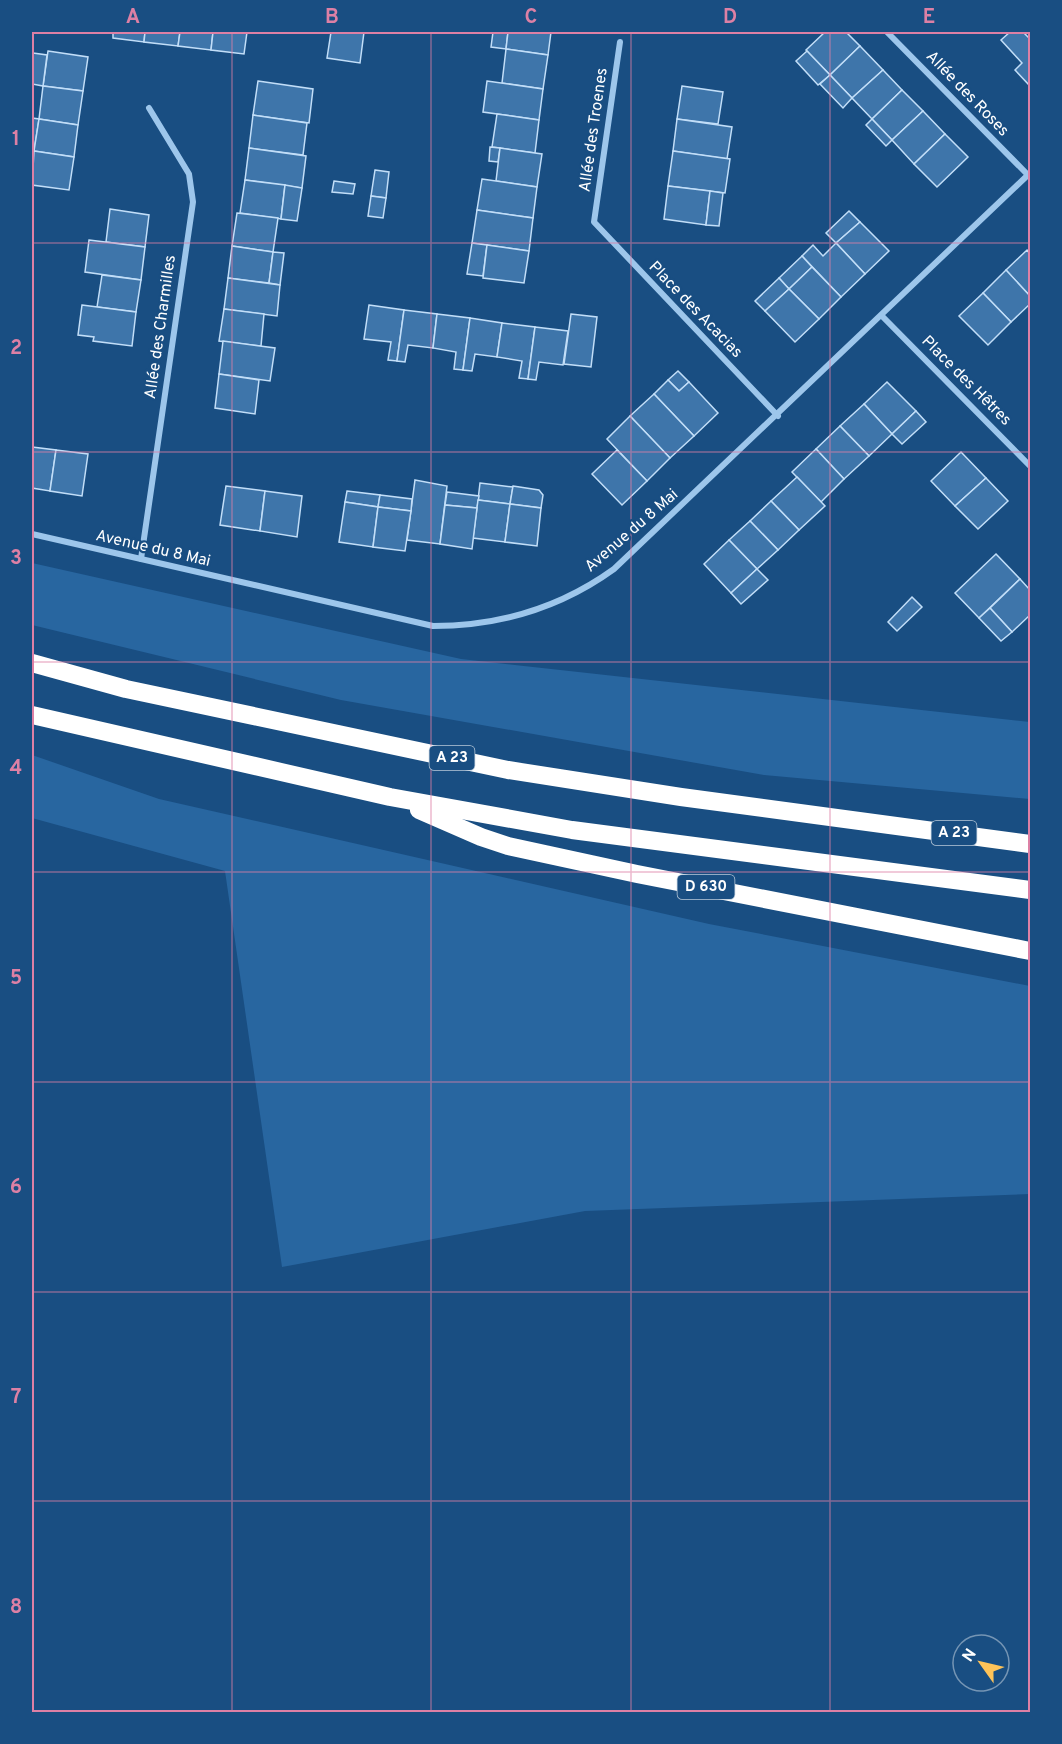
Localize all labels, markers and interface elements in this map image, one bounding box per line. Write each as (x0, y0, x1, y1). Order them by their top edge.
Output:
text: A (126, 5, 140, 31)
text: B (325, 5, 339, 31)
text: C (525, 5, 537, 31)
text: D (723, 5, 737, 31)
text: E (923, 5, 935, 31)
street label: Allée des Roses (921, 47, 1013, 141)
street label: Allée des Troenes (575, 67, 613, 193)
text: 1 (12, 127, 20, 153)
street label: Allée des Charmilles (141, 254, 181, 400)
street label: Place des Acacias (644, 257, 746, 363)
street label: Place des Hêtres (917, 332, 1015, 430)
text: 2 (10, 336, 22, 362)
street label: Avenue du 8 Mai (581, 485, 683, 577)
street label: Avenue du 8 Mai (94, 526, 212, 572)
text: 3 (10, 546, 22, 572)
road number: A 23 (430, 746, 474, 770)
text: 4 (10, 756, 22, 782)
road number: A 23 (932, 821, 976, 845)
road number: D 630 (678, 875, 734, 899)
text: 5 (10, 966, 22, 992)
text: 6 (10, 1175, 22, 1201)
text: 7 (11, 1385, 21, 1411)
text: 8 (10, 1595, 22, 1621)
north arrow (951, 1633, 1011, 1693)
text: N (959, 1645, 982, 1666)

